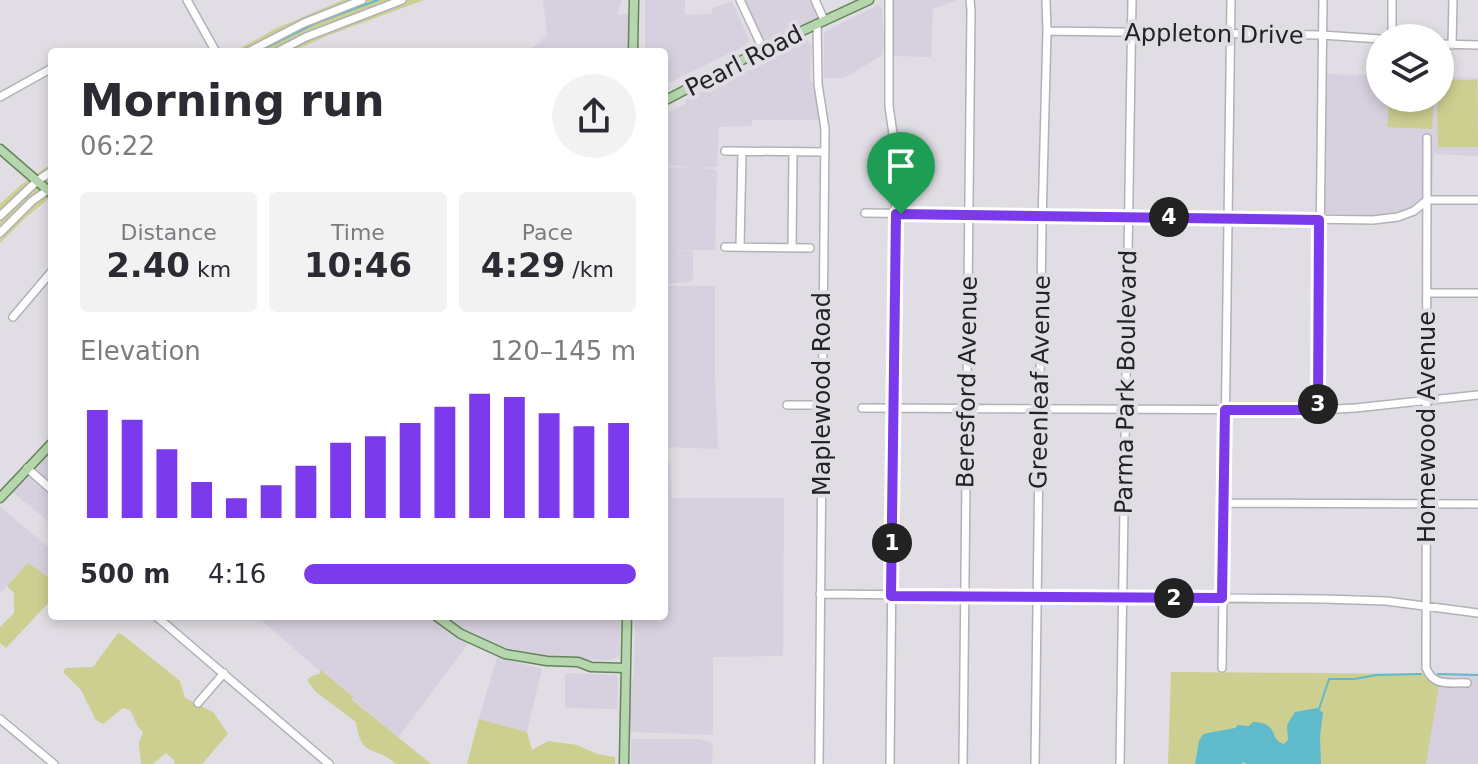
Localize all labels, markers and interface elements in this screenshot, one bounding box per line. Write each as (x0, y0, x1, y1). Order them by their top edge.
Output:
street label: Appleton Drive (1124, 18, 1304, 50)
street label: Pearl Road (681, 20, 807, 102)
map controls (1366, 24, 1454, 112)
button: layers (1366, 24, 1454, 112)
button: share (552, 74, 636, 158)
text: Morning run (80, 75, 385, 126)
text: 06:22 (80, 131, 155, 161)
pin (867, 132, 935, 214)
icon: arrive (879, 144, 923, 188)
pin: 4 (1149, 197, 1189, 237)
text: 4 (1161, 204, 1177, 229)
text: Distance (121, 220, 217, 245)
text: Time (331, 220, 385, 245)
text: Pace (522, 220, 573, 245)
text: 2.40 (106, 245, 190, 285)
text: 10:46 (304, 245, 412, 285)
text: 4:29 (481, 245, 565, 285)
street label: Parma Park Boulevard (1110, 250, 1142, 514)
text: km (190, 257, 231, 282)
text: /km (565, 257, 614, 282)
street label: Greenleaf Avenue (1024, 275, 1056, 489)
street label: Beresford Avenue (951, 276, 983, 488)
street label: Maplewood Road (808, 292, 836, 496)
street label: Homewood Avenue (1413, 311, 1441, 543)
text: Elevation (80, 336, 201, 366)
text: 120–145 m (490, 336, 636, 366)
pin: 3 (1298, 384, 1338, 424)
text: 3 (1310, 391, 1326, 416)
pin: 1 (872, 523, 912, 563)
text: 1 (884, 530, 900, 555)
text: 500 m (80, 559, 170, 589)
text: 4:16 (208, 559, 266, 589)
pin: 2 (1154, 578, 1194, 618)
text: 2 (1166, 585, 1182, 610)

